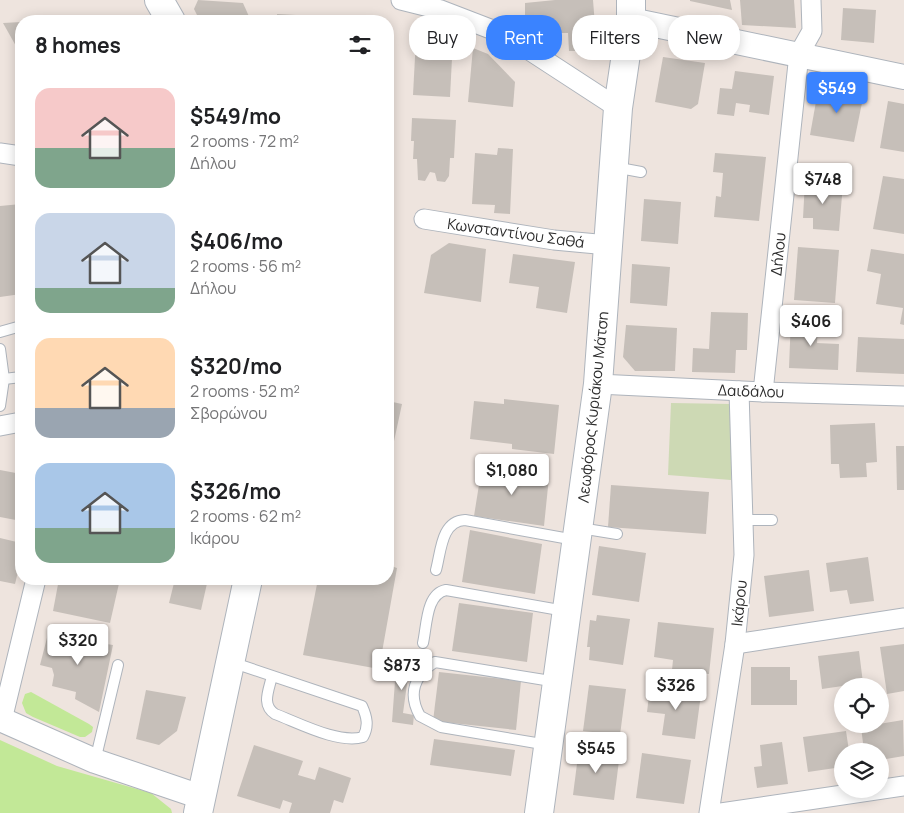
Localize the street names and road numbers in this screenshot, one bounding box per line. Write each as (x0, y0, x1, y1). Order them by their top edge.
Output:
street label: Κωνσταντίνου Σαθά (446, 213, 586, 253)
street label: Δήλου (765, 231, 791, 277)
street label: Λεωφόρος Κυριάκου Μάτση (572, 310, 614, 504)
street label: Δαιδάλου (717, 379, 785, 403)
street label: Ικάρου (726, 579, 752, 627)

